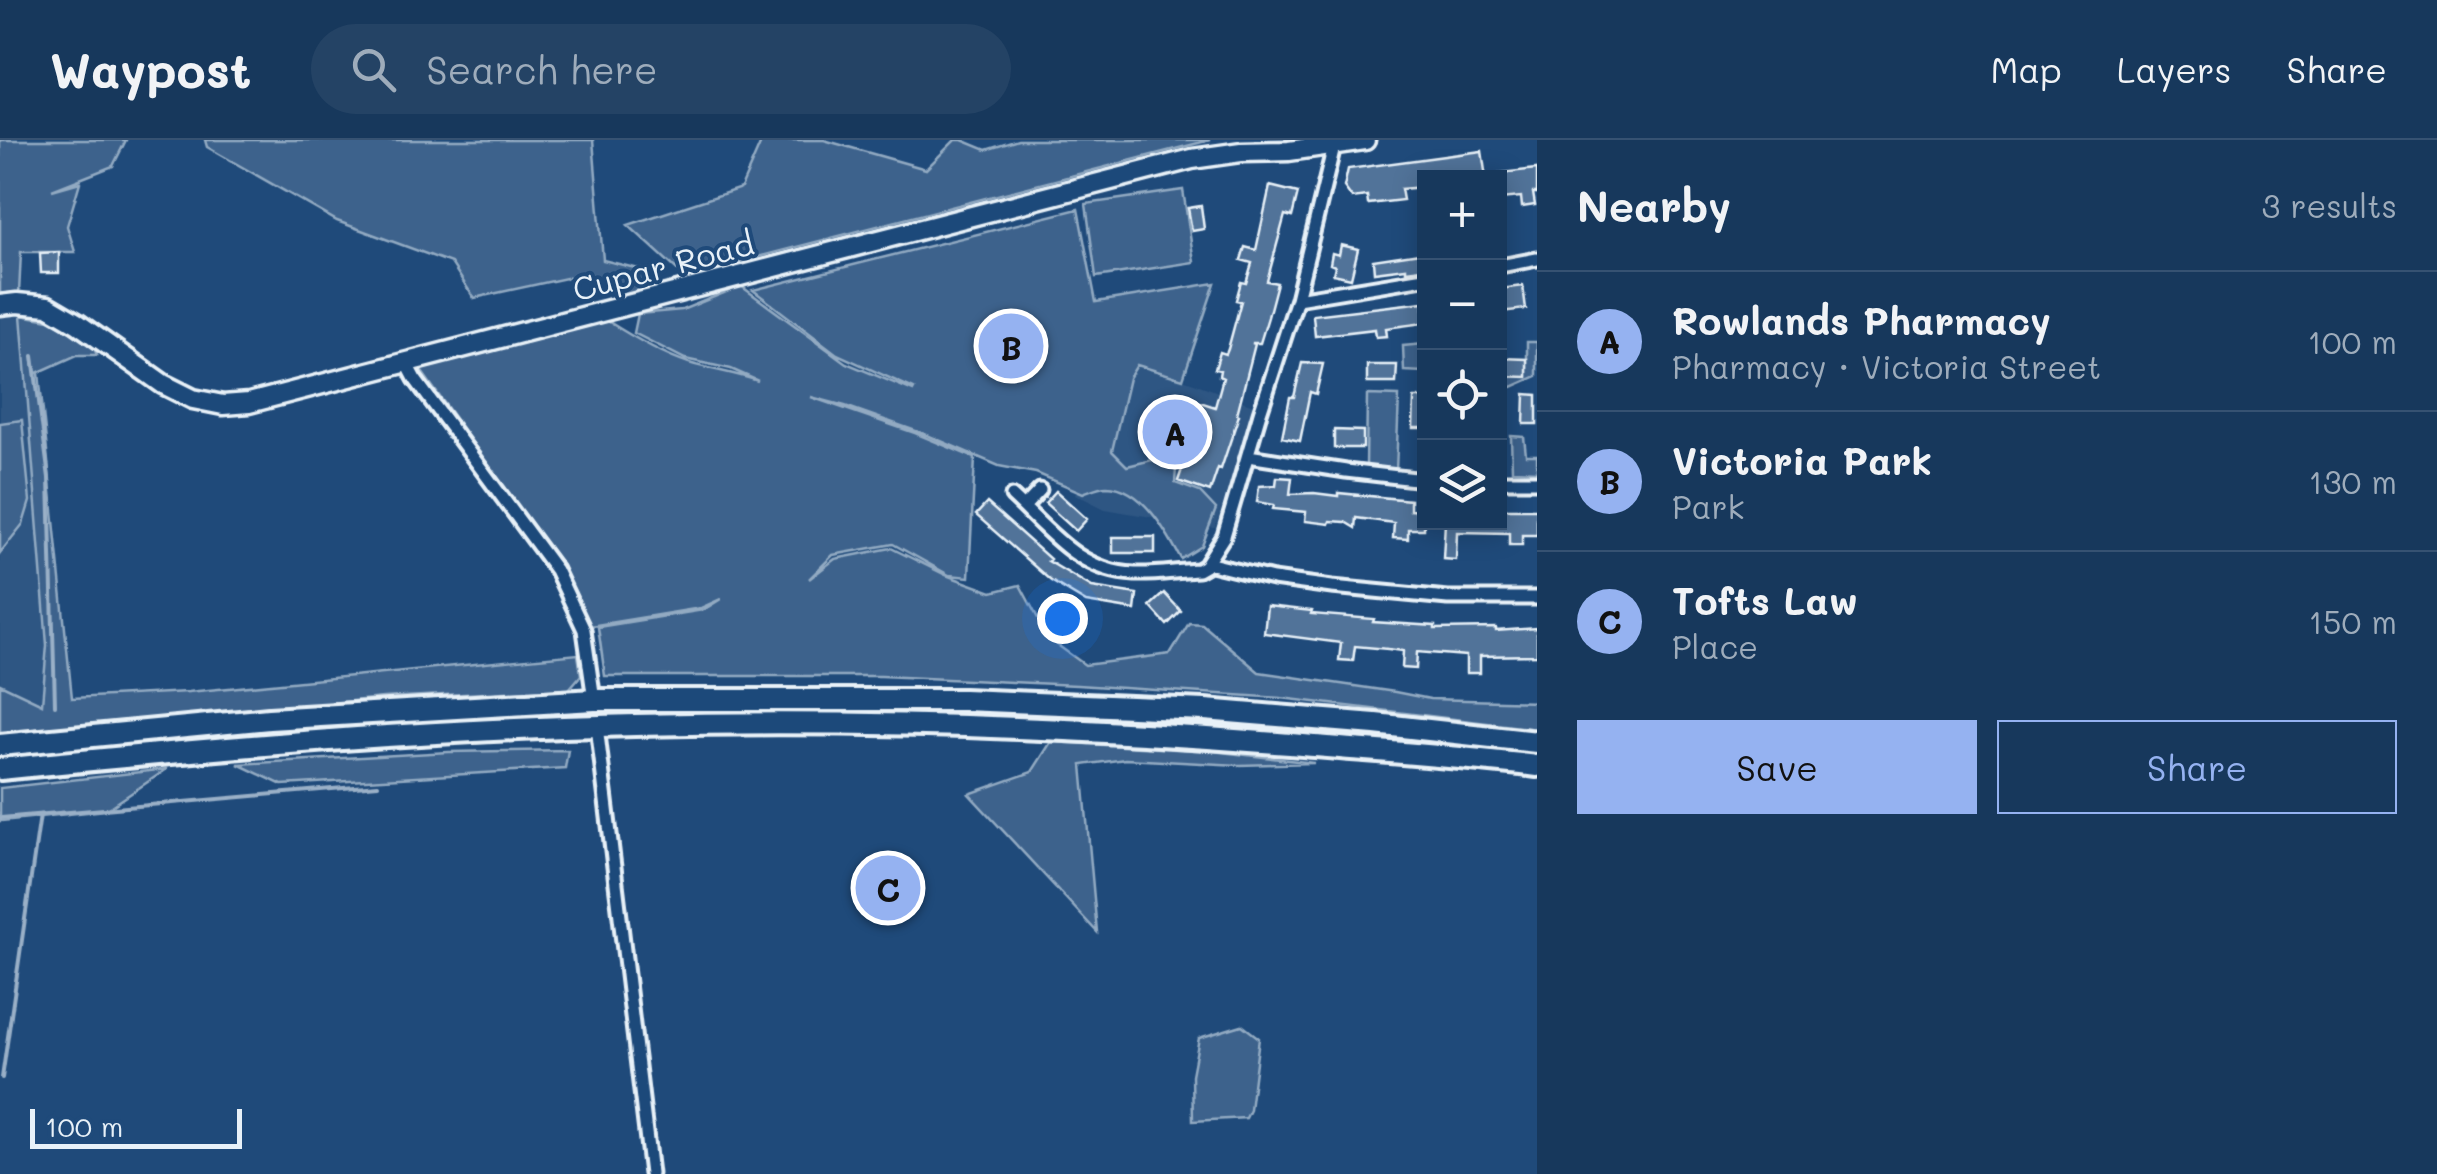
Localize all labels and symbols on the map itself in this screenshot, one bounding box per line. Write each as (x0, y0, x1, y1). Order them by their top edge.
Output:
street label: Cupar Road (568, 221, 758, 309)
pin: B (978, 308, 1044, 384)
pin: A (1142, 394, 1208, 470)
your location (1037, 593, 1088, 644)
pin: C (856, 850, 920, 926)
scale bar (30, 1104, 242, 1148)

